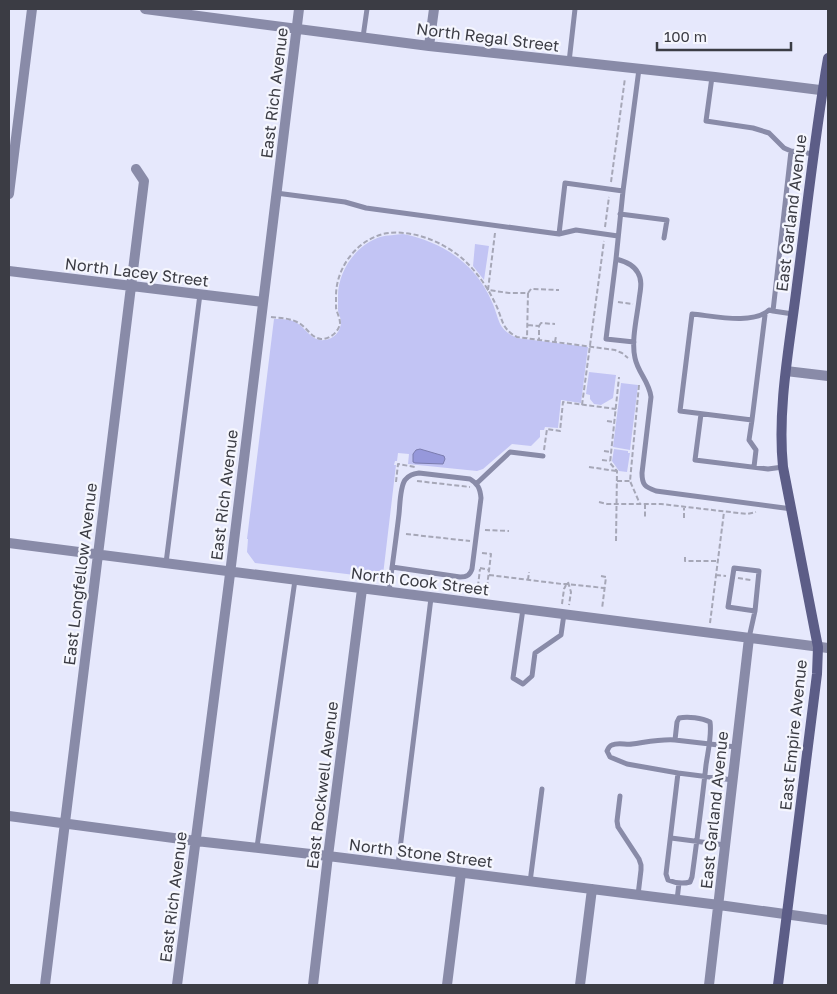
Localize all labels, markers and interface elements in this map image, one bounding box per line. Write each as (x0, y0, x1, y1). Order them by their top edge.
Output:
street label: North Regal Street (415, 18, 561, 56)
scale bar (657, 20, 791, 52)
street label: East Rich Avenue (256, 26, 292, 160)
text: 100 m (664, 27, 707, 45)
street label: East Garland Avenue (771, 133, 811, 293)
street label: North Lacey Street (64, 253, 210, 291)
street label: East Rich Avenue (206, 428, 242, 562)
street label: East Longfellow Avenue (59, 482, 101, 666)
street label: North Cook Street (350, 563, 490, 599)
street label: East Empire Avenue (775, 659, 811, 811)
street label: East Rockwell Avenue (302, 700, 342, 870)
street label: East Garland Avenue (696, 730, 732, 890)
street label: East Rich Avenue (155, 830, 191, 964)
street label: North Stone Street (348, 834, 494, 872)

